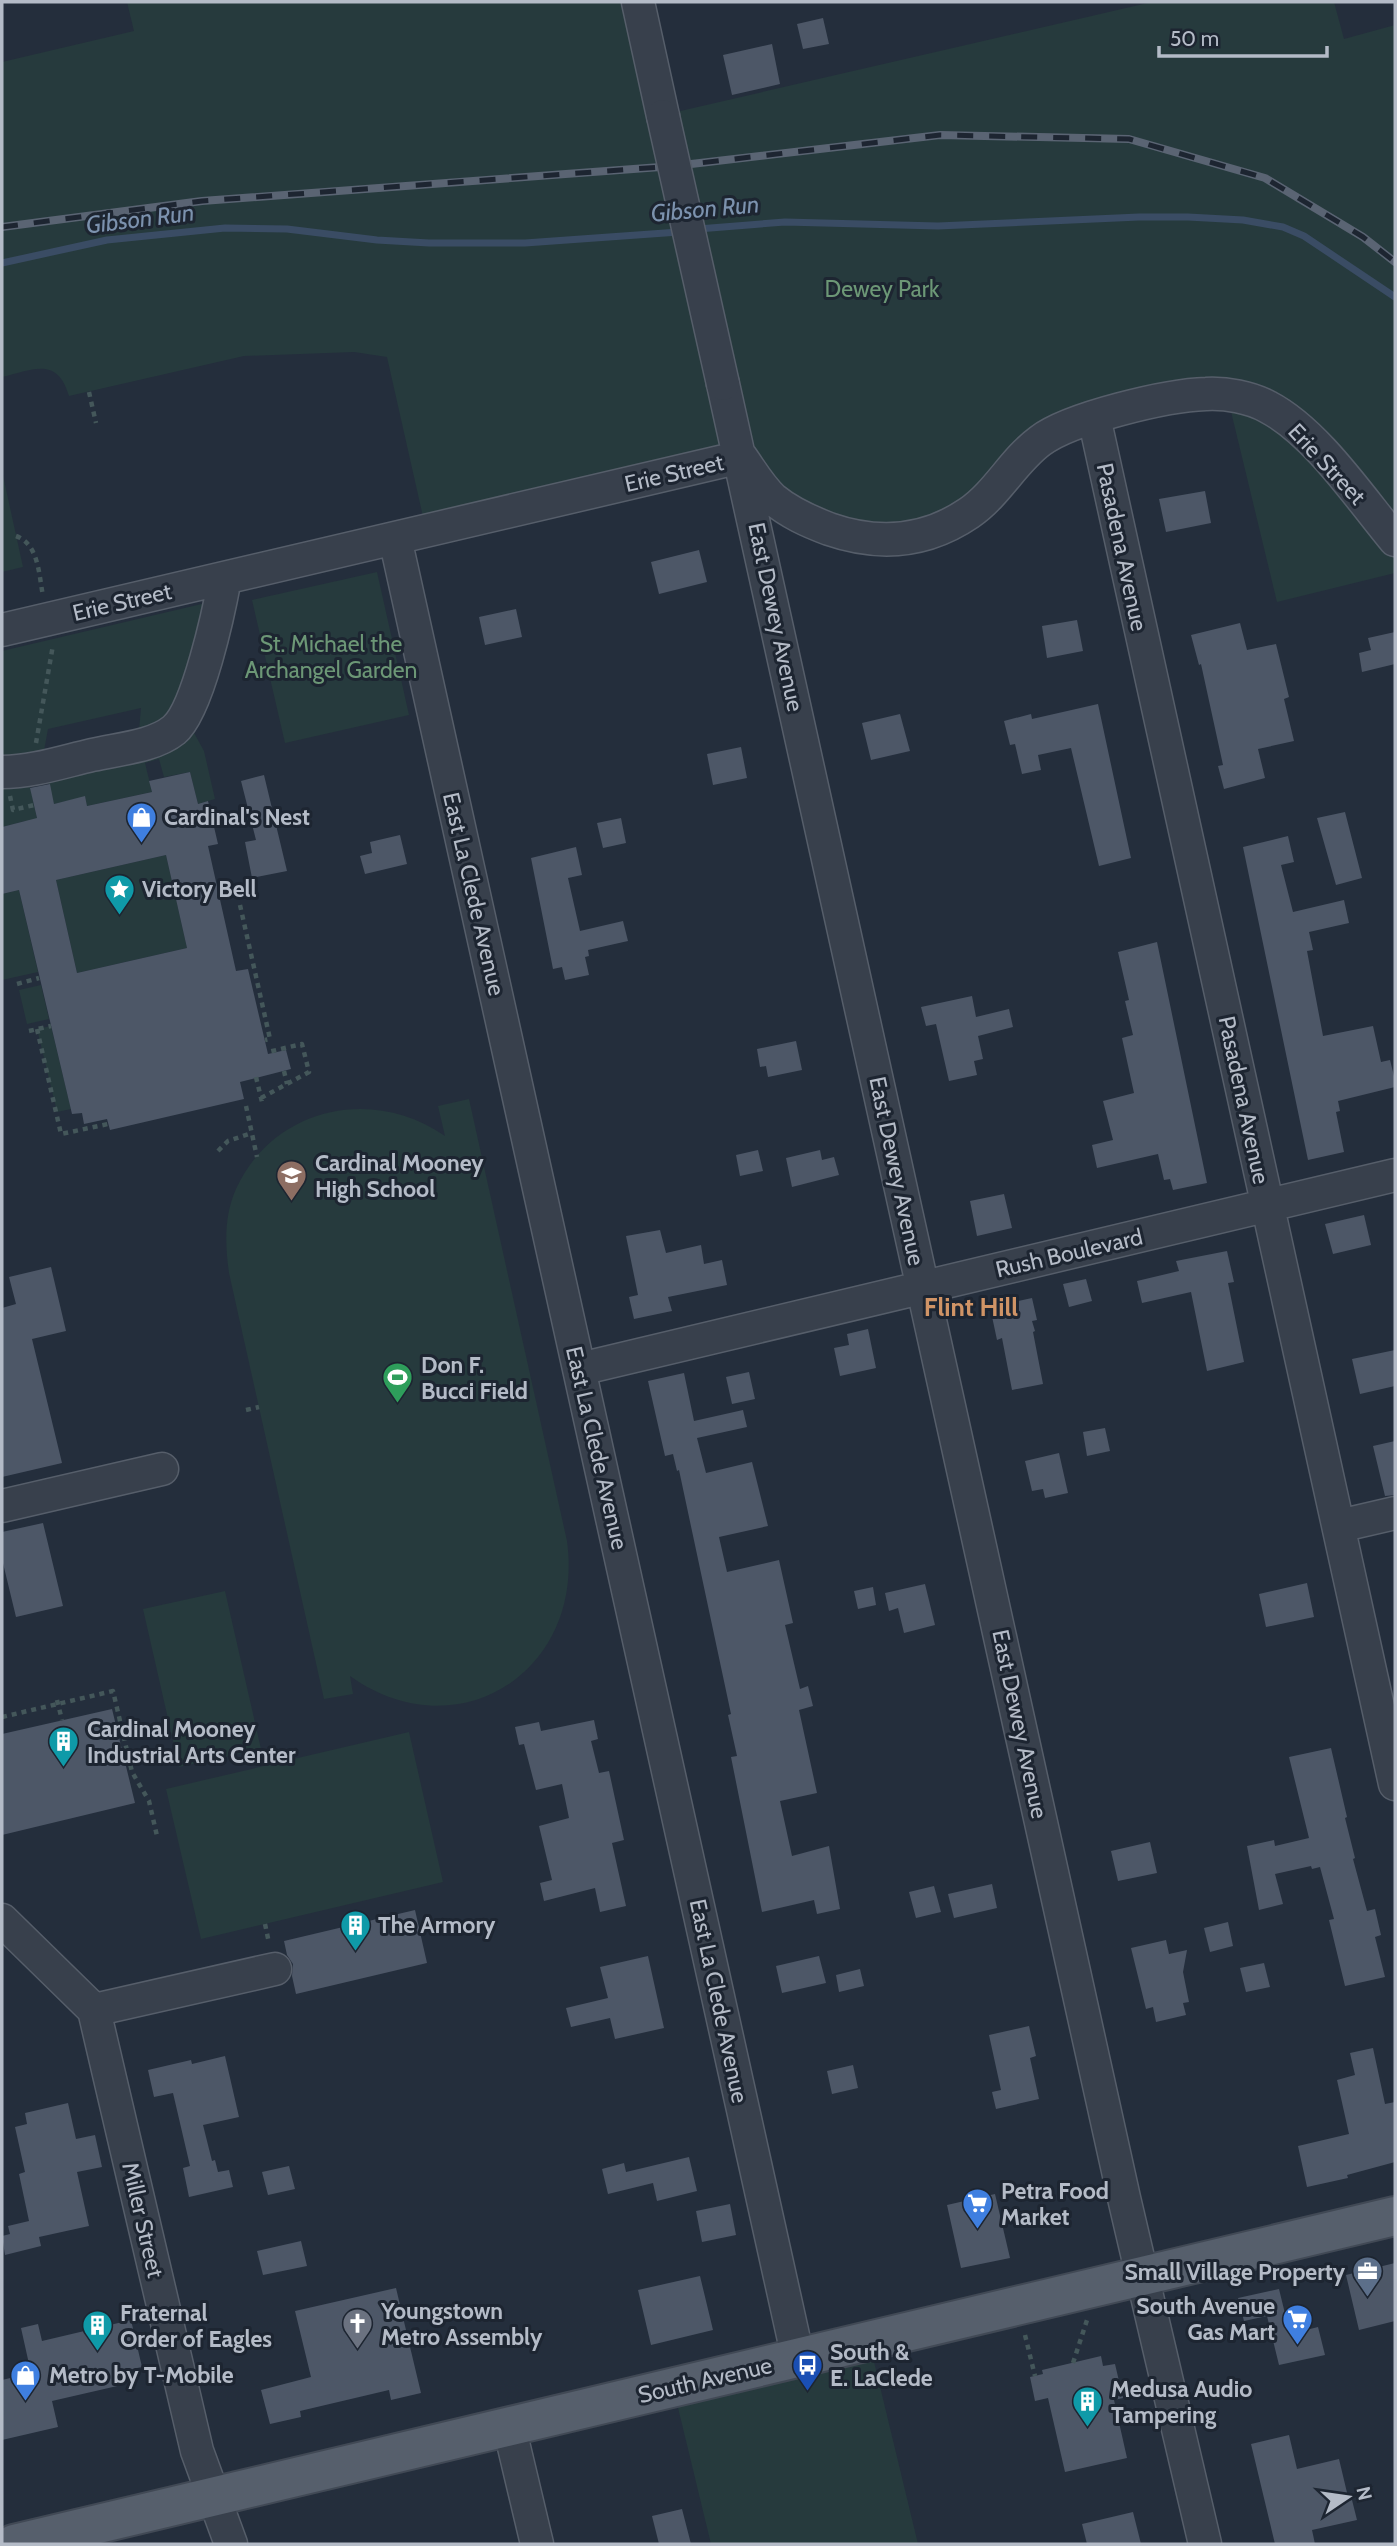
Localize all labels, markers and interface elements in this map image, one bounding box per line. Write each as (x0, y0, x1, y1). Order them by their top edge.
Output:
scale bar (1159, 14, 1327, 58)
text: 50 m (1170, 26, 1219, 51)
water label: Gibson Run (649, 189, 760, 228)
water label: Gibson Run (84, 197, 196, 240)
park label: Dewey Park (825, 275, 940, 303)
street label: Erie Street (1282, 418, 1372, 511)
street label: Erie Street (622, 448, 726, 498)
street label: Pasadena Avenue (1091, 460, 1154, 634)
street label: East Dewey Avenue (742, 520, 810, 714)
street label: Erie Street (70, 577, 174, 627)
park label: St. Michael the Archangel Garden (245, 630, 417, 684)
street label: East La Clede Avenue (437, 790, 511, 999)
shop icon: Cardinal's Nest (124, 800, 158, 844)
place label: Cardinal's Nest (164, 803, 310, 831)
place icon: Victory Bell (102, 872, 136, 916)
place label: Victory Bell (142, 875, 257, 903)
street label: Pasadena Avenue (1213, 1013, 1276, 1187)
street label: East Dewey Avenue (863, 1074, 931, 1268)
place label: Cardinal Mooney High School (315, 1149, 484, 1203)
school or university icon: Cardinal Mooney High School (275, 1159, 309, 1203)
street label: Rush Boulevard (993, 1222, 1145, 1284)
district label: Flint Hill (924, 1291, 1018, 1323)
street label: East La Clede Avenue (560, 1344, 634, 1553)
place label: Don F. Bucci Field (421, 1351, 528, 1405)
sports icon: Don F. Bucci Field (381, 1361, 415, 1405)
street label: East Dewey Avenue (986, 1627, 1054, 1821)
place label: Cardinal Mooney Industrial Arts Center (87, 1715, 296, 1769)
building icon: Cardinal Mooney Industrial Arts Center (47, 1725, 81, 1769)
street label: East La Clede Avenue (684, 1896, 754, 2106)
building icon: The Armory (338, 1908, 372, 1952)
place label: The Armory (378, 1911, 496, 1939)
street label: Miller Street (116, 2160, 170, 2281)
place label: Petra Food Market (1001, 2177, 1109, 2231)
supermarket icon: Petra Food Market (961, 2187, 995, 2231)
office icon: Small Village Property (1351, 2255, 1385, 2299)
place label: Small Village Property (1125, 2258, 1346, 2286)
place label: South Avenue Gas Mart (1136, 2292, 1275, 2346)
place label: Youngstown Metro Assembly (380, 2297, 543, 2351)
place label: Fraternal Order of Eagles (120, 2299, 272, 2353)
supermarket icon: South Avenue Gas Mart (1281, 2302, 1315, 2346)
church icon: Youngstown Metro Assembly (341, 2307, 375, 2351)
building icon: Fraternal Order of Eagles (80, 2309, 114, 2353)
place label: South & E. LaClede (830, 2338, 933, 2392)
bus stop icon: South & E. LaClede (790, 2348, 824, 2392)
street label: South Avenue (635, 2351, 775, 2409)
shop icon: Metro by T-Mobile (9, 2358, 43, 2402)
place label: Metro by T-Mobile (49, 2361, 234, 2389)
place label: Medusa Audio Tampering (1111, 2375, 1252, 2429)
building icon: Medusa Audio Tampering (1071, 2385, 1105, 2429)
north arrow (1313, 2462, 1383, 2532)
text: N (1351, 2484, 1377, 2502)

